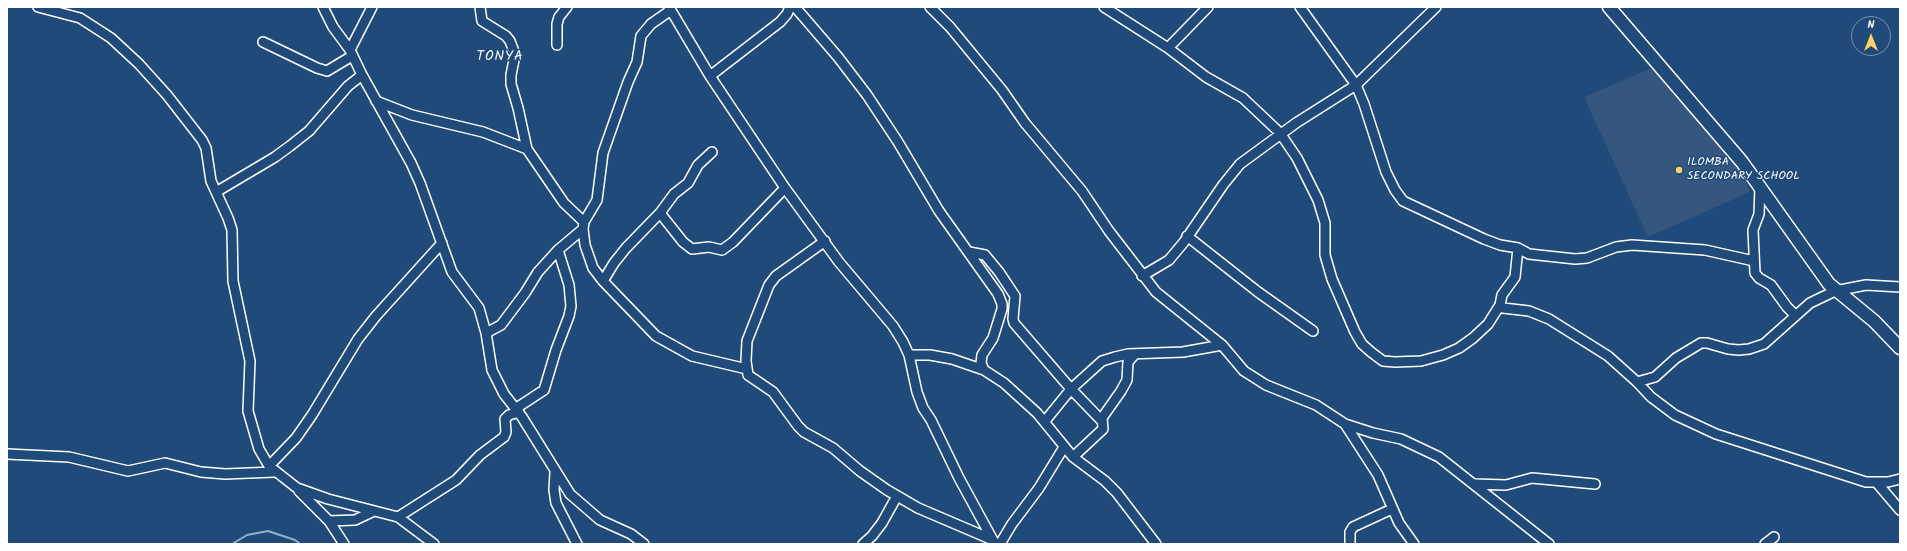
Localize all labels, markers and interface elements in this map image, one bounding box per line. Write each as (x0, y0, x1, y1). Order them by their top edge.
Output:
north arrow (1851, 16, 1891, 56)
text: N (1868, 16, 1874, 34)
district label: TONYA (476, 50, 524, 66)
place label: ILOMBA SECONDARY SCHOOL (1687, 156, 1800, 184)
marker: ILOMBA SECONDARY SCHOOL (1674, 165, 1684, 175)

